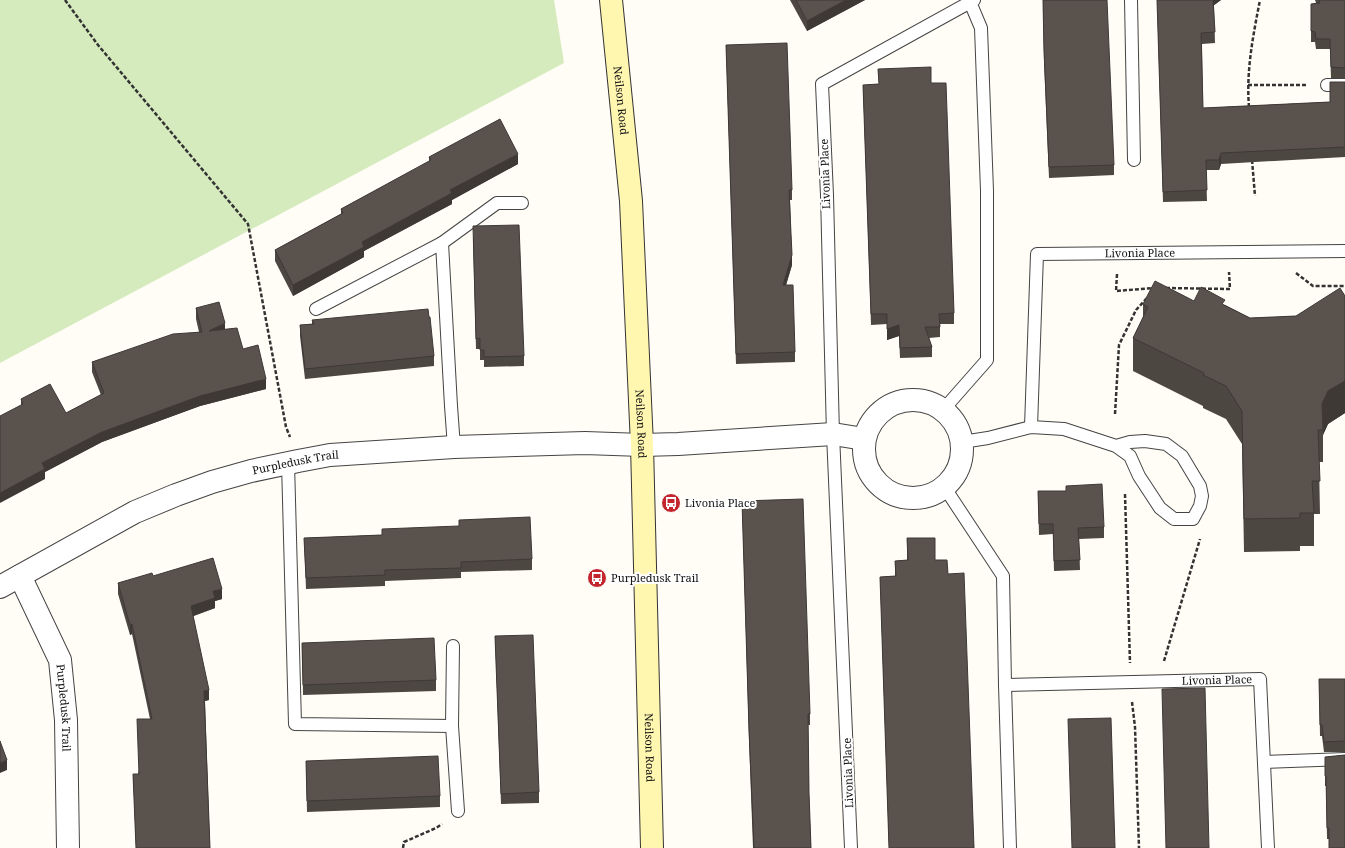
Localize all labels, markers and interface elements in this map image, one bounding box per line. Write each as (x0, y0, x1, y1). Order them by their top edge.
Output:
street label: Neilson Road (611, 65, 632, 136)
street label: Livonia Place (816, 139, 833, 209)
street label: Livonia Place (1105, 245, 1175, 260)
street label: Neilson Road (632, 389, 650, 459)
street label: Purpledusk Trail (251, 446, 340, 478)
bus stop icon: Livonia Place (660, 492, 682, 514)
place label: Livonia Place (685, 495, 755, 510)
bus stop icon: Purpledusk Trail (586, 567, 608, 589)
place label: Purpledusk Trail (611, 570, 699, 585)
street label: Purpledusk Trail (53, 663, 75, 752)
street label: Livonia Place (1182, 671, 1252, 688)
street label: Neilson Road (642, 713, 658, 783)
street label: Livonia Place (839, 738, 856, 808)

